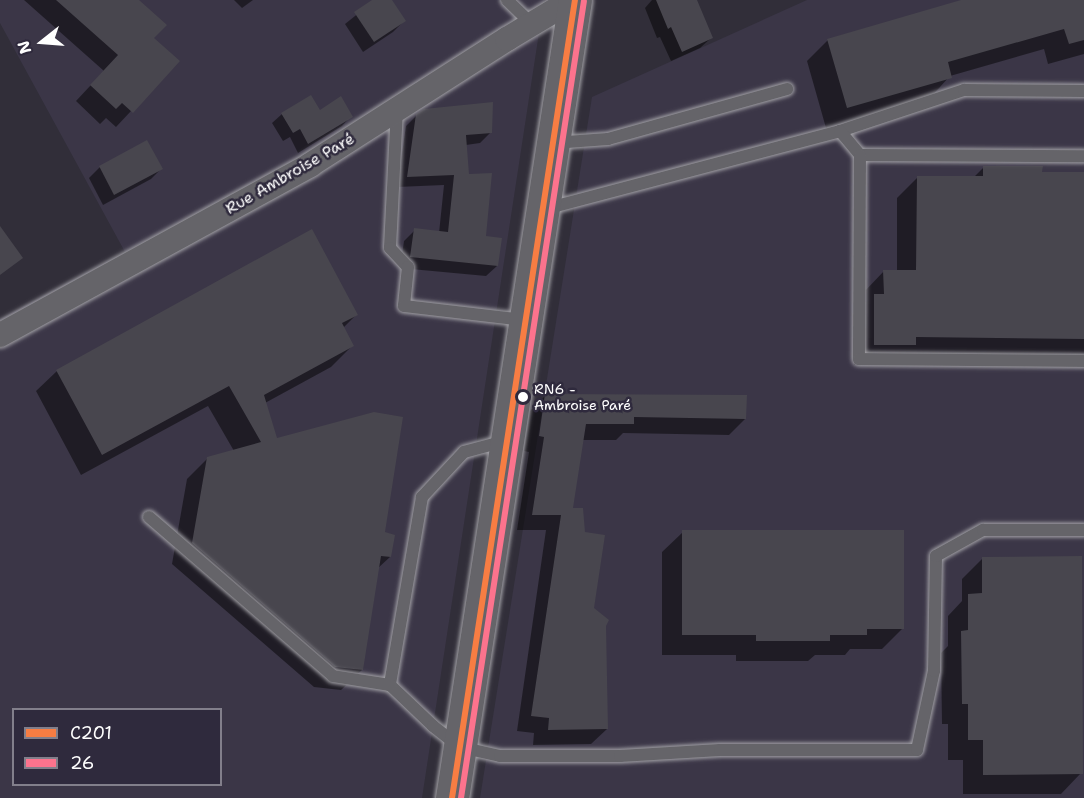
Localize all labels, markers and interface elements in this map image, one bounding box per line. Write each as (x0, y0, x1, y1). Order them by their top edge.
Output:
north arrow (12, 12, 72, 72)
text: N (12, 38, 36, 57)
street label: Rue Ambroise Paré (222, 129, 358, 219)
place label: RN6 - Ambroise Paré (534, 381, 631, 413)
marker: RN6 - Ambroise Paré (517, 391, 529, 403)
legend (12, 708, 222, 786)
text: C201 (70, 721, 112, 745)
text: 26 (70, 751, 94, 775)

